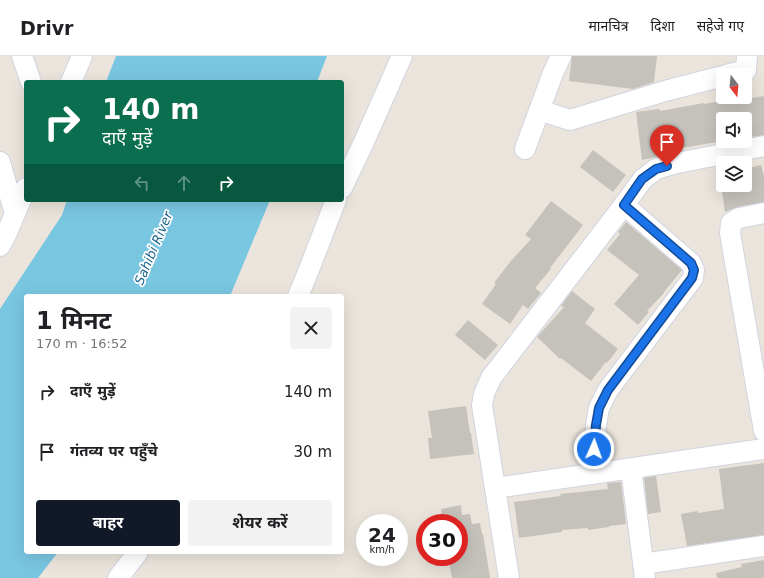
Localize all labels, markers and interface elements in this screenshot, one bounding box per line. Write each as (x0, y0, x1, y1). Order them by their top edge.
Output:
text: Drivr (20, 17, 73, 39)
text: मानचित्र (588, 18, 628, 34)
text: दिशा (650, 18, 675, 34)
text: सहेजे गए (697, 18, 744, 34)
north arrow (716, 68, 752, 104)
map controls (716, 68, 752, 192)
text: 140 m (102, 93, 199, 126)
icon: right (36, 96, 88, 148)
button: sound (716, 112, 752, 148)
pin (650, 125, 684, 166)
text: दाएँ मुड़ें (102, 127, 152, 148)
icon: arrive (656, 131, 678, 153)
button: layers (716, 156, 752, 192)
icon: left (131, 172, 153, 194)
icon: ahead (173, 172, 195, 194)
icon: right (215, 172, 237, 194)
water label: Sahibi River (131, 208, 176, 287)
text: 1 मिनट (36, 307, 111, 335)
button: close (290, 307, 332, 349)
text: 170 m · 16:52 (36, 336, 127, 351)
icon: right (36, 381, 58, 403)
text: दाएँ मुड़ें (70, 382, 116, 400)
text: 140 m (284, 383, 332, 401)
position arrow (573, 428, 615, 470)
icon: arrive (36, 441, 58, 463)
text: गंतव्य पर पहुँचे (70, 442, 158, 460)
text: 30 m (294, 443, 332, 461)
button: बाहर (36, 500, 180, 546)
button: शेयर करें (188, 500, 332, 546)
speed limit sign: 30 (416, 514, 468, 566)
text: 24 (368, 523, 396, 547)
text: km/h (369, 544, 395, 555)

